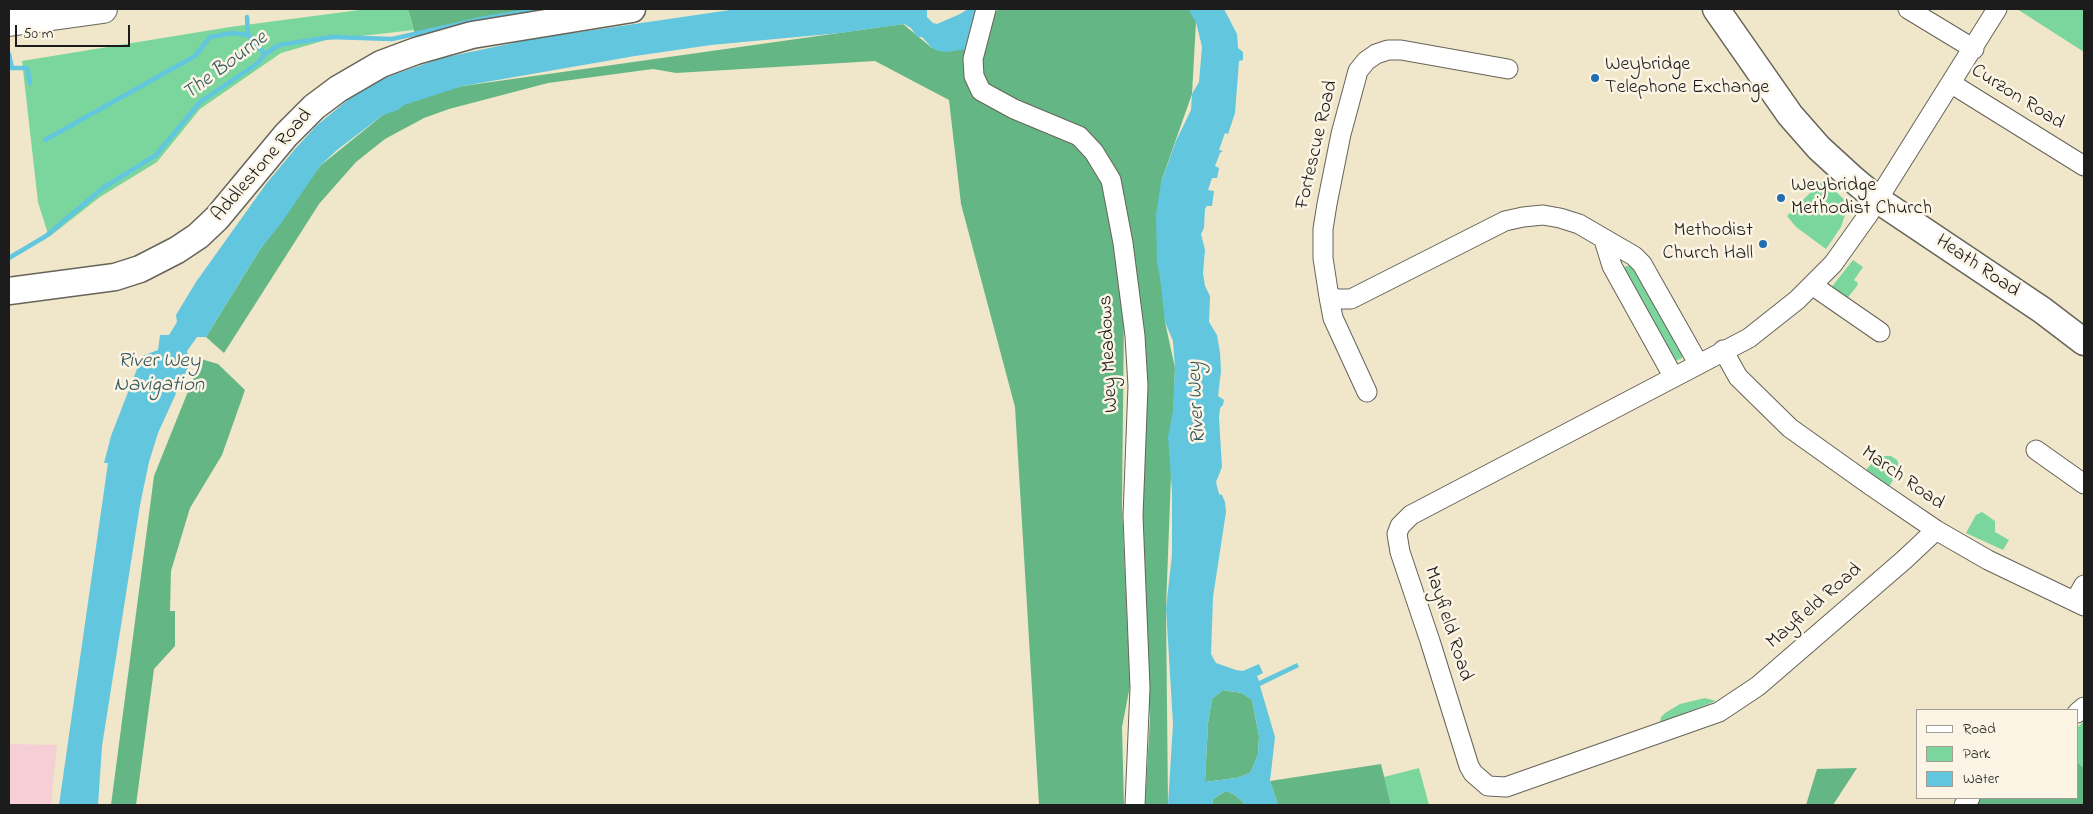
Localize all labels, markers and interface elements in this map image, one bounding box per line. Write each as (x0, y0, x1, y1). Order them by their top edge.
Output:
scale bar (18, 15, 132, 47)
text: 50 m (23, 23, 53, 45)
water label: The Bourne (179, 27, 273, 107)
place label: Weybridge Telephone Exchange (1605, 54, 1769, 101)
street label: Curzon Road (1966, 60, 2068, 136)
marker: Weybridge Telephone Exchange (1589, 72, 1601, 84)
street label: Fortescue Road (1292, 78, 1344, 212)
street label: Addlestone Road (207, 105, 319, 227)
place label: Weybridge Methodist Church (1791, 175, 1932, 222)
marker: Weybridge Methodist Church (1775, 192, 1787, 204)
place label: Methodist Church Hall (1662, 220, 1753, 267)
street label: Heath Road (1930, 230, 2024, 304)
marker: Methodist Church Hall (1757, 238, 1769, 250)
street label: Wey Meadows (1095, 295, 1125, 413)
water label: River Wey Navigation (114, 350, 204, 400)
water label: River Wey (1183, 361, 1213, 445)
street label: March Road (1856, 442, 1948, 516)
street label: Mayfield Road (1762, 559, 1868, 655)
street label: Mayfield Road (1417, 564, 1477, 684)
legend (1916, 709, 2078, 799)
text: Road (1963, 718, 1996, 740)
text: Park (1963, 743, 1990, 765)
text: Water (1963, 768, 1999, 790)

